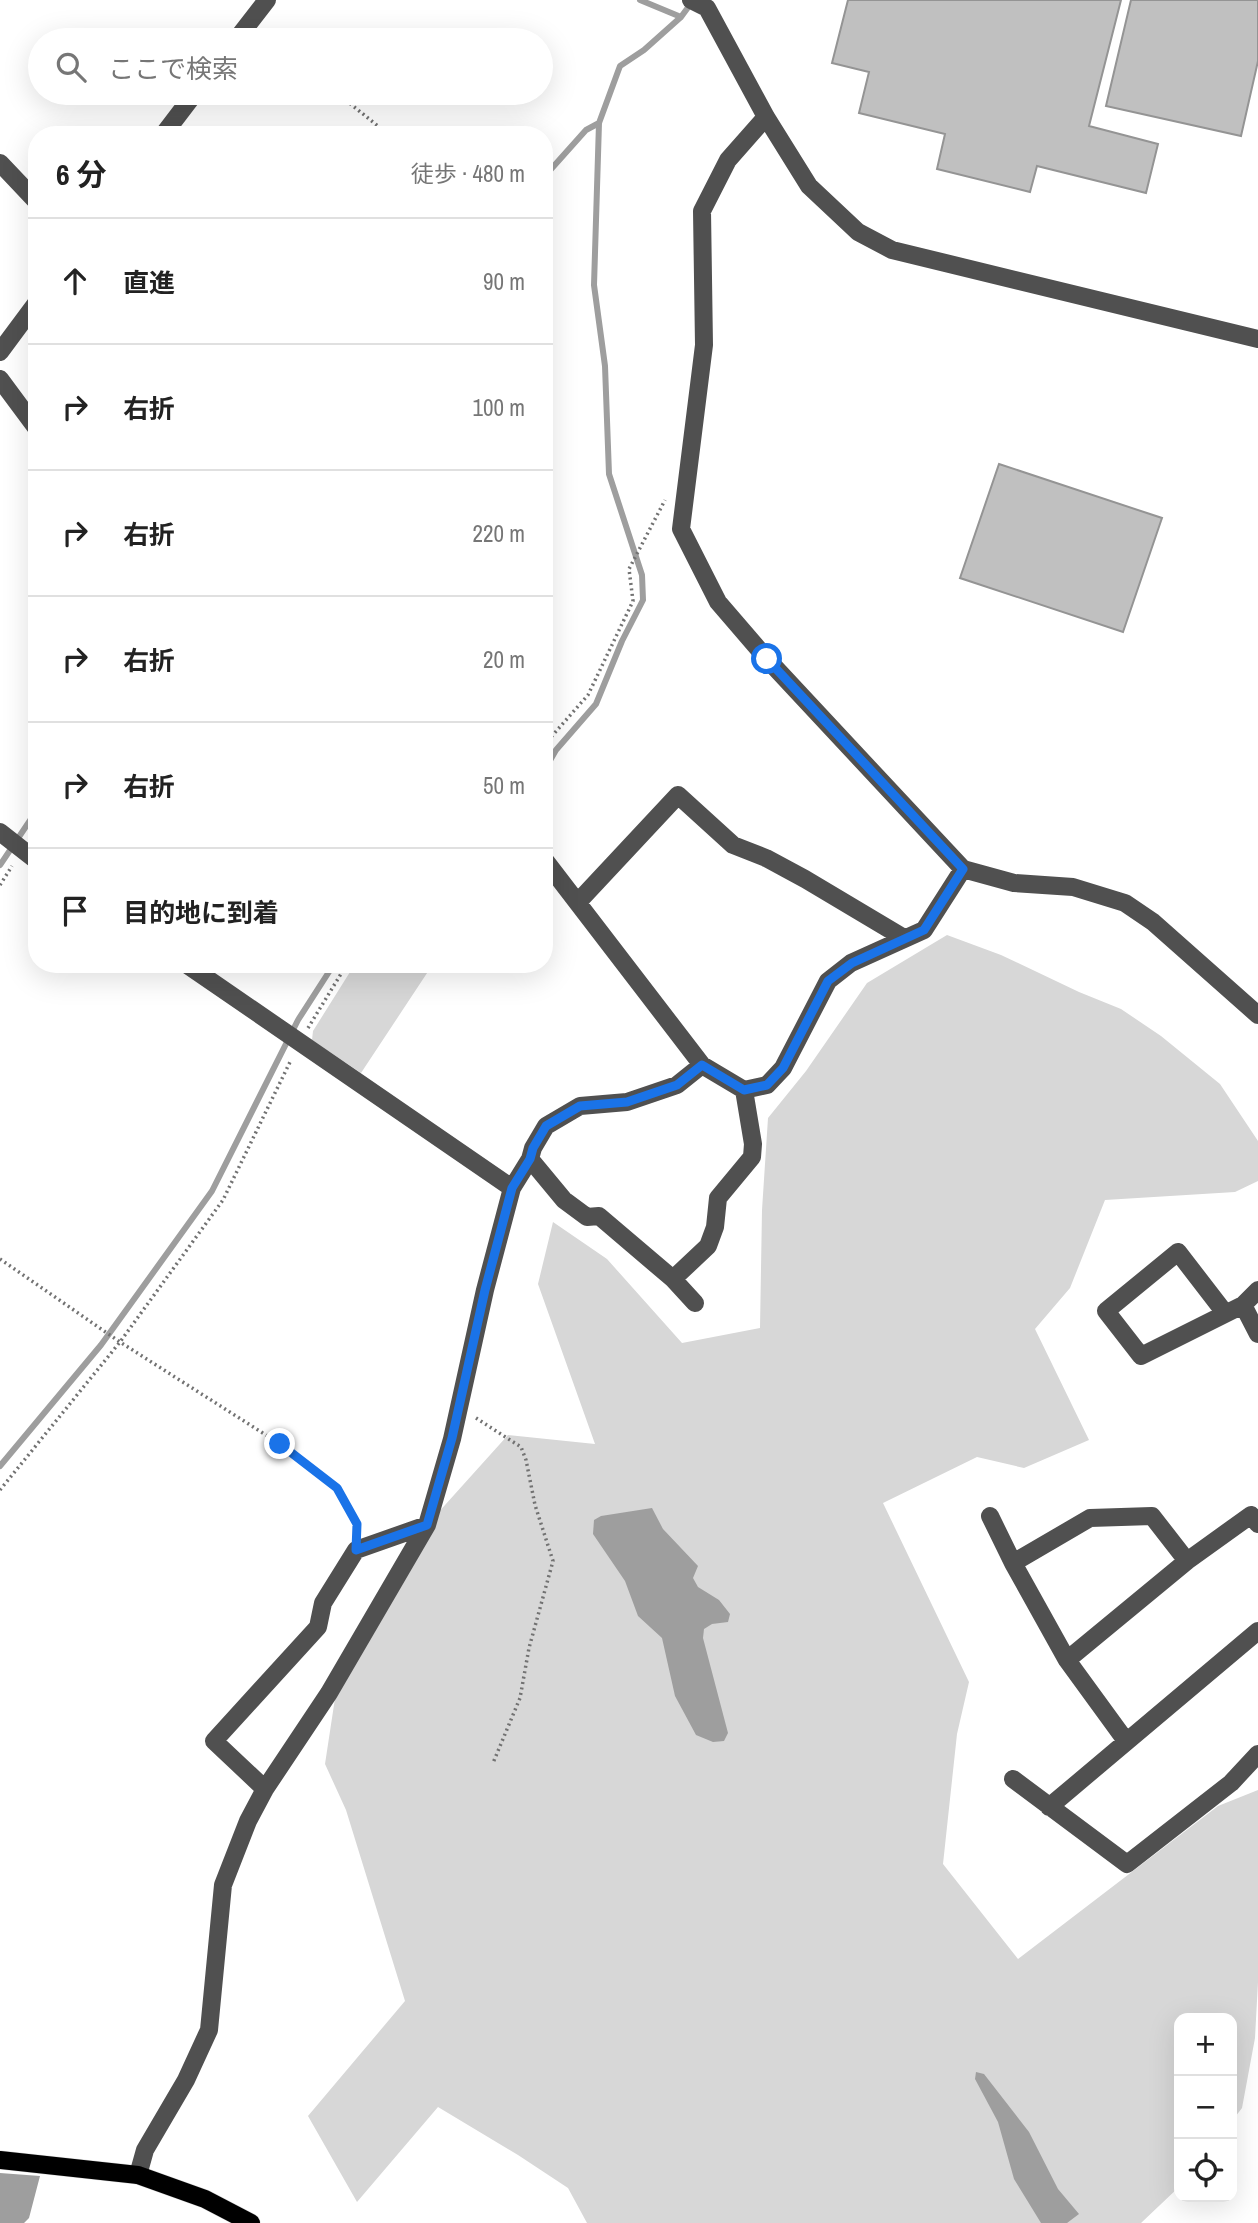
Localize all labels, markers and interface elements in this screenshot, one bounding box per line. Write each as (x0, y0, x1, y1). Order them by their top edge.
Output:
search box (28, 28, 553, 105)
icon: search (52, 48, 90, 86)
text: ここで検索 (108, 51, 238, 86)
text: 6 分 (56, 154, 107, 194)
text: 徒歩 · 480 m (411, 158, 525, 189)
icon: ahead (56, 262, 94, 300)
text: 直進 (123, 265, 175, 300)
text: 90 m (483, 266, 525, 297)
icon: right (56, 388, 94, 426)
text: 右折 (123, 391, 175, 426)
text: 100 m (473, 392, 525, 423)
icon: right (56, 514, 94, 552)
text: 右折 (123, 517, 175, 552)
text: 220 m (473, 518, 525, 549)
icon: right (56, 640, 94, 678)
text: 右折 (123, 643, 175, 678)
route start (751, 643, 782, 674)
text: 20 m (483, 644, 525, 675)
icon: right (56, 766, 94, 804)
text: 右折 (123, 769, 175, 804)
text: 50 m (483, 770, 525, 801)
icon: arrive (56, 892, 94, 930)
text: 目的地に到着 (123, 895, 279, 930)
route end (264, 1428, 295, 1459)
map controls (1174, 2013, 1237, 2202)
button: + (1174, 2013, 1237, 2076)
button: − (1174, 2076, 1237, 2139)
button: locate (1174, 2139, 1237, 2202)

